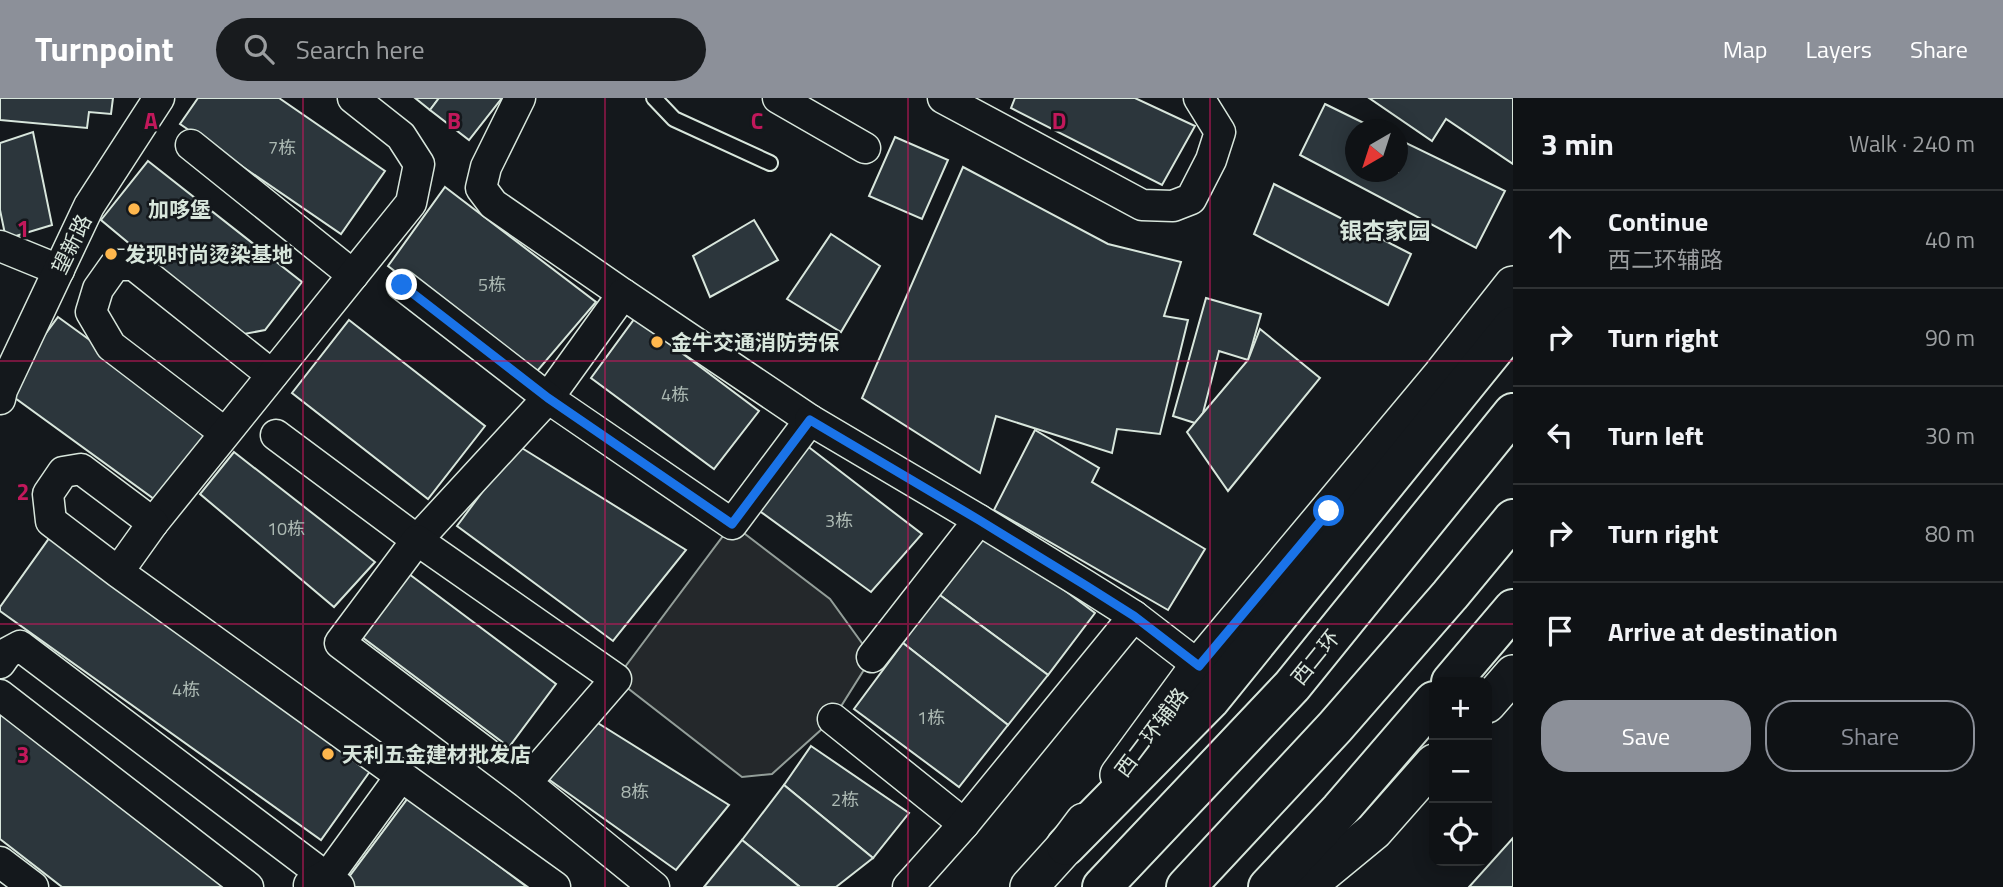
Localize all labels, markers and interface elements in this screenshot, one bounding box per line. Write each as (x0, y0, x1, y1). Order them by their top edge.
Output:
search box (216, 18, 706, 81)
text: Turnpoint (35, 24, 174, 74)
icon: search (240, 30, 278, 68)
text: Search here (296, 30, 425, 69)
text: Map (1723, 31, 1768, 67)
text: Layers (1806, 31, 1872, 67)
text: Share (1910, 31, 1968, 67)
text: A (144, 103, 158, 138)
text: B (447, 103, 461, 138)
text: C (751, 103, 763, 138)
text: D (1052, 103, 1066, 138)
north arrow (1345, 119, 1408, 182)
text: 3 min (1541, 121, 1614, 167)
text: Walk · 240 m (1849, 126, 1975, 161)
house number: 7栋 (268, 134, 296, 161)
place label: 加哆堡 (148, 193, 211, 225)
marker: 加哆堡 (126, 201, 142, 217)
text: Continue (1608, 202, 1708, 241)
street label: 望新路 (43, 209, 99, 279)
text: 1 (17, 211, 29, 246)
district label: 银杏家园 (1339, 213, 1431, 248)
icon: ahead (1541, 220, 1579, 258)
text: 40 m (1925, 222, 1975, 257)
place label: 发现时尚烫染基地 (125, 238, 293, 270)
text: 西二环辅路 (1608, 242, 1723, 277)
marker: 发现时尚烫染基地 (103, 246, 119, 262)
route end (386, 269, 417, 300)
house number: 5栋 (478, 271, 506, 298)
icon: right (1541, 318, 1579, 356)
text: Turn right (1608, 318, 1719, 357)
text: 90 m (1925, 320, 1975, 355)
place label: 金牛交通消防劳保 (671, 326, 840, 358)
marker: 金牛交通消防劳保 (649, 334, 665, 350)
house number: 4栋 (661, 381, 689, 408)
icon: left (1541, 416, 1579, 454)
text: Turn left (1608, 416, 1703, 455)
text: 30 m (1925, 418, 1975, 453)
text: 2 (17, 474, 29, 509)
route start (1313, 495, 1344, 526)
house number: 3栋 (825, 507, 853, 534)
icon: right (1541, 514, 1579, 552)
text: Turn right (1608, 514, 1719, 553)
house number: 10栋 (267, 515, 305, 542)
text: 80 m (1925, 516, 1975, 551)
icon: arrive (1541, 612, 1579, 650)
text: Arrive at destination (1608, 612, 1838, 651)
street label: 西二环 (1283, 622, 1347, 692)
house number: 4栋 (172, 676, 200, 703)
map controls (1429, 677, 1492, 866)
button: + (1429, 677, 1492, 740)
street label: 西二环辅路 (1107, 680, 1195, 784)
button: Save (1541, 700, 1751, 772)
button: Share (1765, 700, 1975, 772)
house number: 1栋 (917, 704, 945, 731)
text: 3 (17, 737, 29, 772)
place label: 天利五金建材批发店 (342, 738, 531, 770)
button: − (1429, 740, 1492, 803)
marker: 天利五金建材批发店 (320, 746, 336, 762)
house number: 8栋 (621, 778, 649, 805)
house number: 2栋 (831, 786, 859, 813)
button: locate (1429, 803, 1492, 866)

